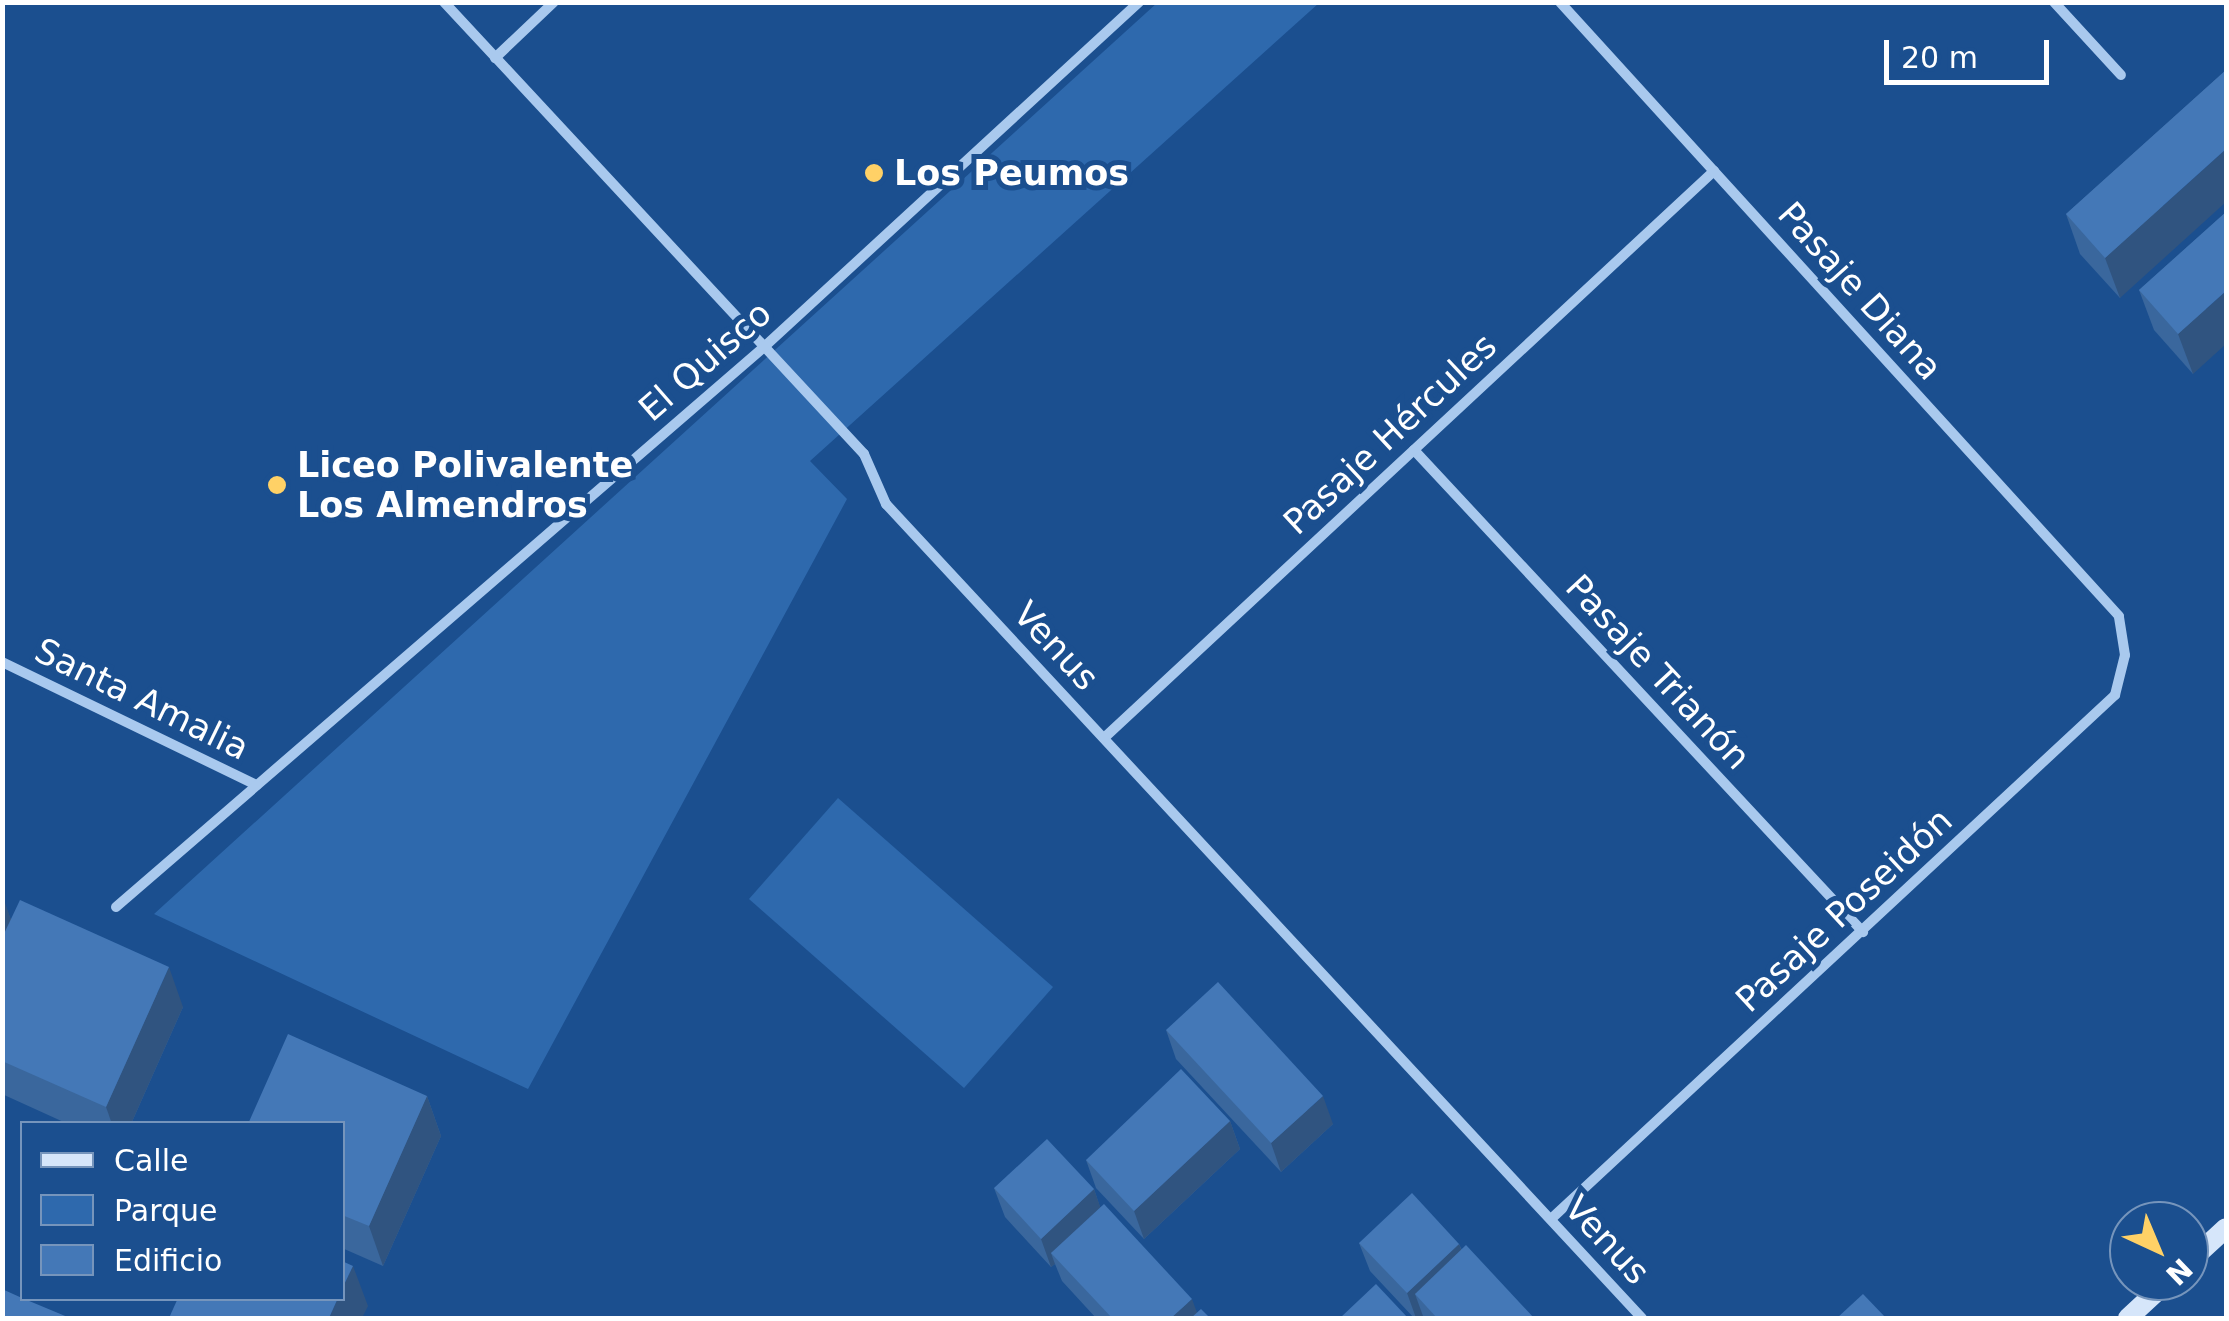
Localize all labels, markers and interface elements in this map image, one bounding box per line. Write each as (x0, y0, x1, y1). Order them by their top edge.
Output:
scale bar (1889, 20, 2054, 82)
text: 20 m (1901, 40, 1978, 75)
place label: Los Peumos (894, 152, 1129, 194)
marker: Los Peumos (863, 162, 885, 184)
street label: Pasaje Diana (1769, 193, 1951, 389)
street label: El Quisco (630, 292, 780, 430)
street label: Pasaje Hércules (1275, 325, 1505, 543)
place label: Liceo Polivalente Los Almendros (297, 444, 633, 526)
marker: Liceo Polivalente Los Almendros (266, 474, 288, 496)
street label: Pasaje Trianón (1557, 566, 1759, 778)
street label: Venus (1005, 593, 1107, 699)
street label: Santa Amalia (28, 629, 256, 769)
street label: Pasaje Poseidón (1727, 799, 1961, 1021)
legend (20, 1121, 345, 1301)
text: Calle (114, 1143, 188, 1178)
street label: Venus (1556, 1187, 1658, 1293)
text: Parque (114, 1193, 217, 1228)
north arrow (2109, 1201, 2209, 1301)
text: Edificio (114, 1243, 222, 1278)
text: N (2159, 1251, 2199, 1292)

